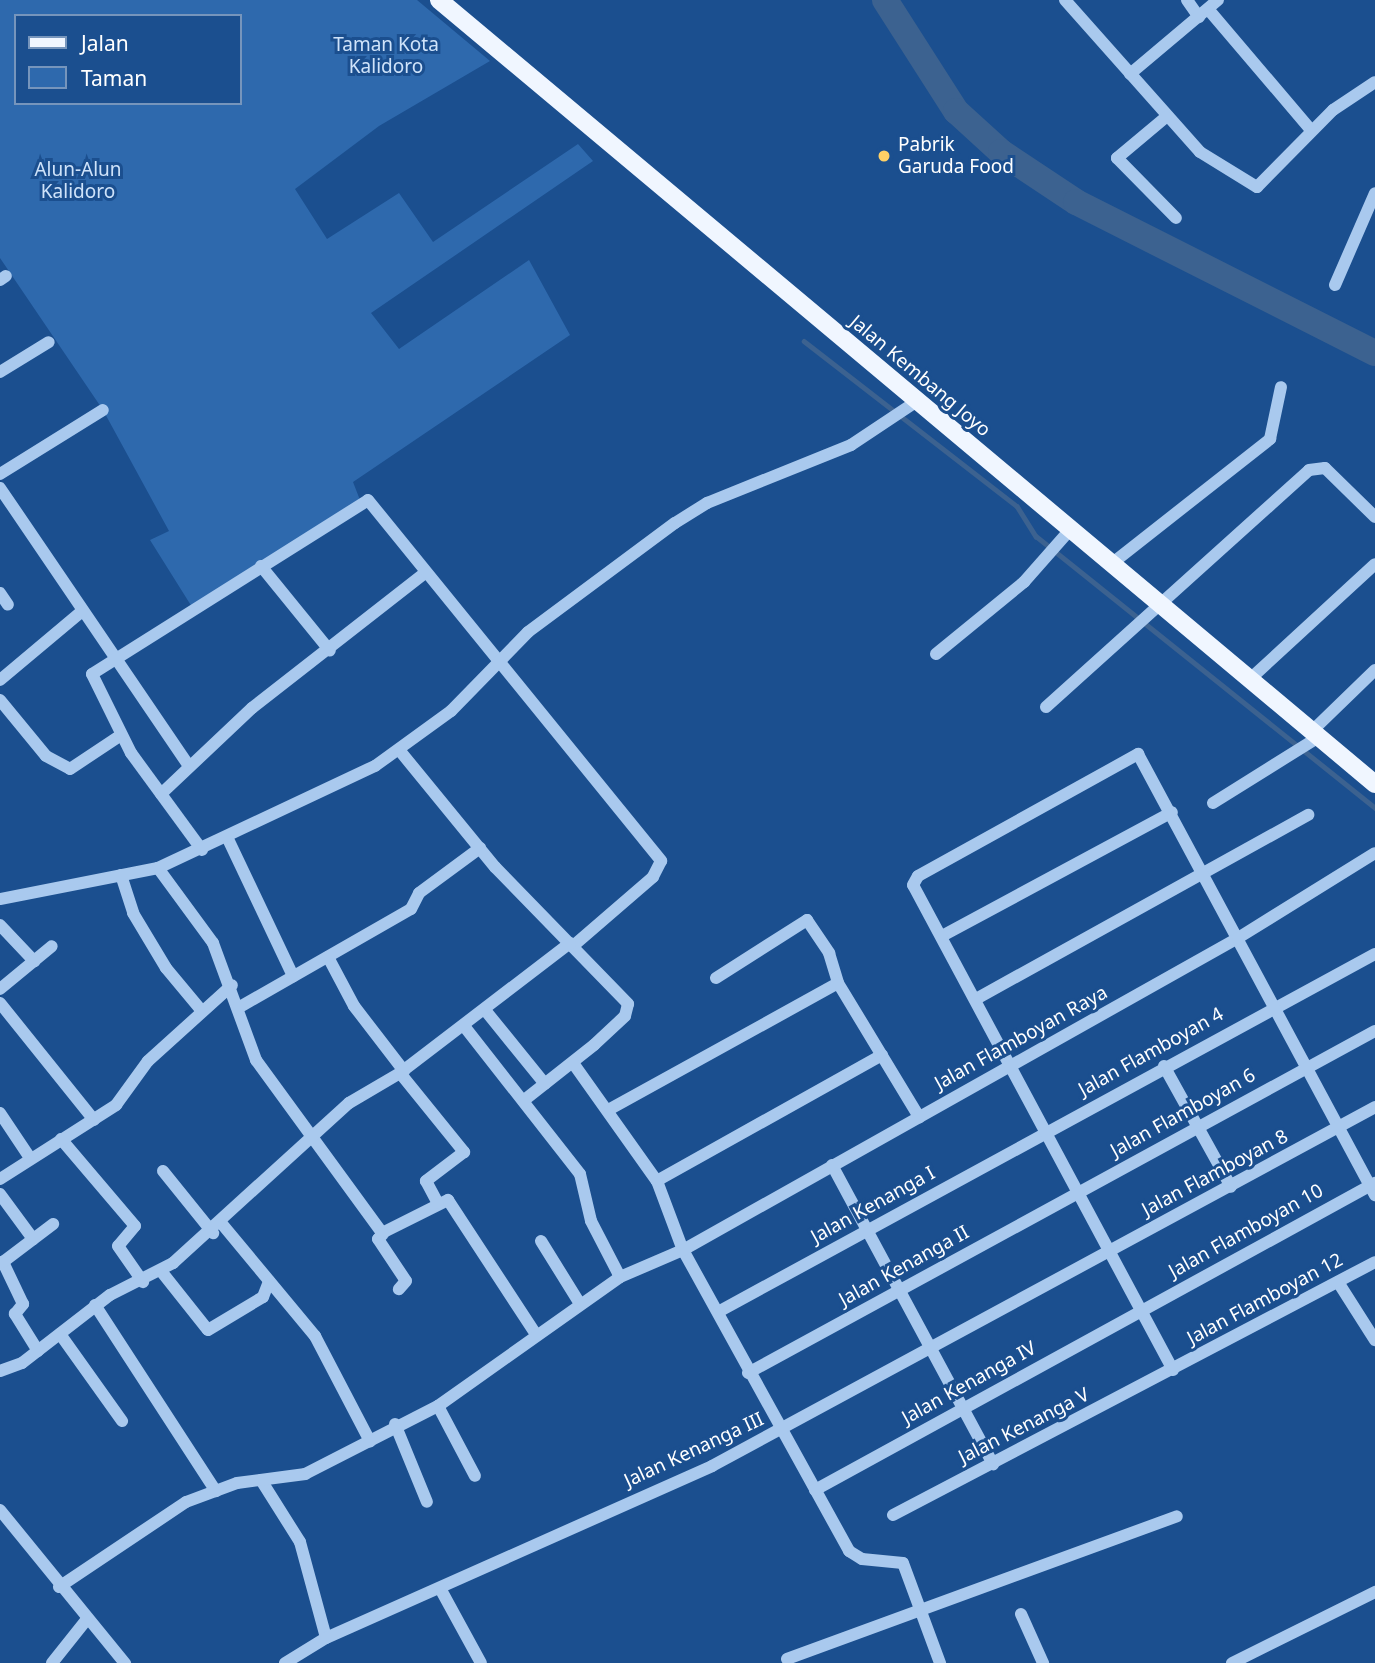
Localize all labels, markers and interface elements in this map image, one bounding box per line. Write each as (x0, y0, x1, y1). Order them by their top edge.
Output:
legend (14, 14, 242, 105)
text: Jalan (81, 29, 129, 57)
park label: Taman Kota Kalidoro (333, 34, 439, 78)
text: Taman (81, 64, 147, 92)
place label: Pabrik Garuda Food (898, 134, 1014, 178)
marker: Pabrik Garuda Food (876, 148, 892, 164)
park label: Alun-Alun Kalidoro (34, 159, 122, 203)
street label: Jalan Kembang Joyo (845, 311, 995, 441)
street label: Jalan Flamboyan Raya (931, 981, 1111, 1095)
street label: Jalan Flamboyan 4 (1075, 1003, 1227, 1101)
street label: Jalan Flamboyan 6 (1107, 1064, 1259, 1162)
street label: Jalan Flamboyan 8 (1138, 1125, 1292, 1221)
street label: Jalan Kenanga I (807, 1161, 939, 1249)
street label: Jalan Flamboyan 10 (1165, 1179, 1327, 1283)
street label: Jalan Kenanga II (835, 1221, 973, 1311)
street label: Jalan Flamboyan 12 (1183, 1248, 1347, 1350)
street label: Jalan Kenanga IV (898, 1337, 1040, 1429)
street label: Jalan Kenanga V (955, 1383, 1093, 1469)
street label: Jalan Kenanga III (621, 1408, 767, 1492)

